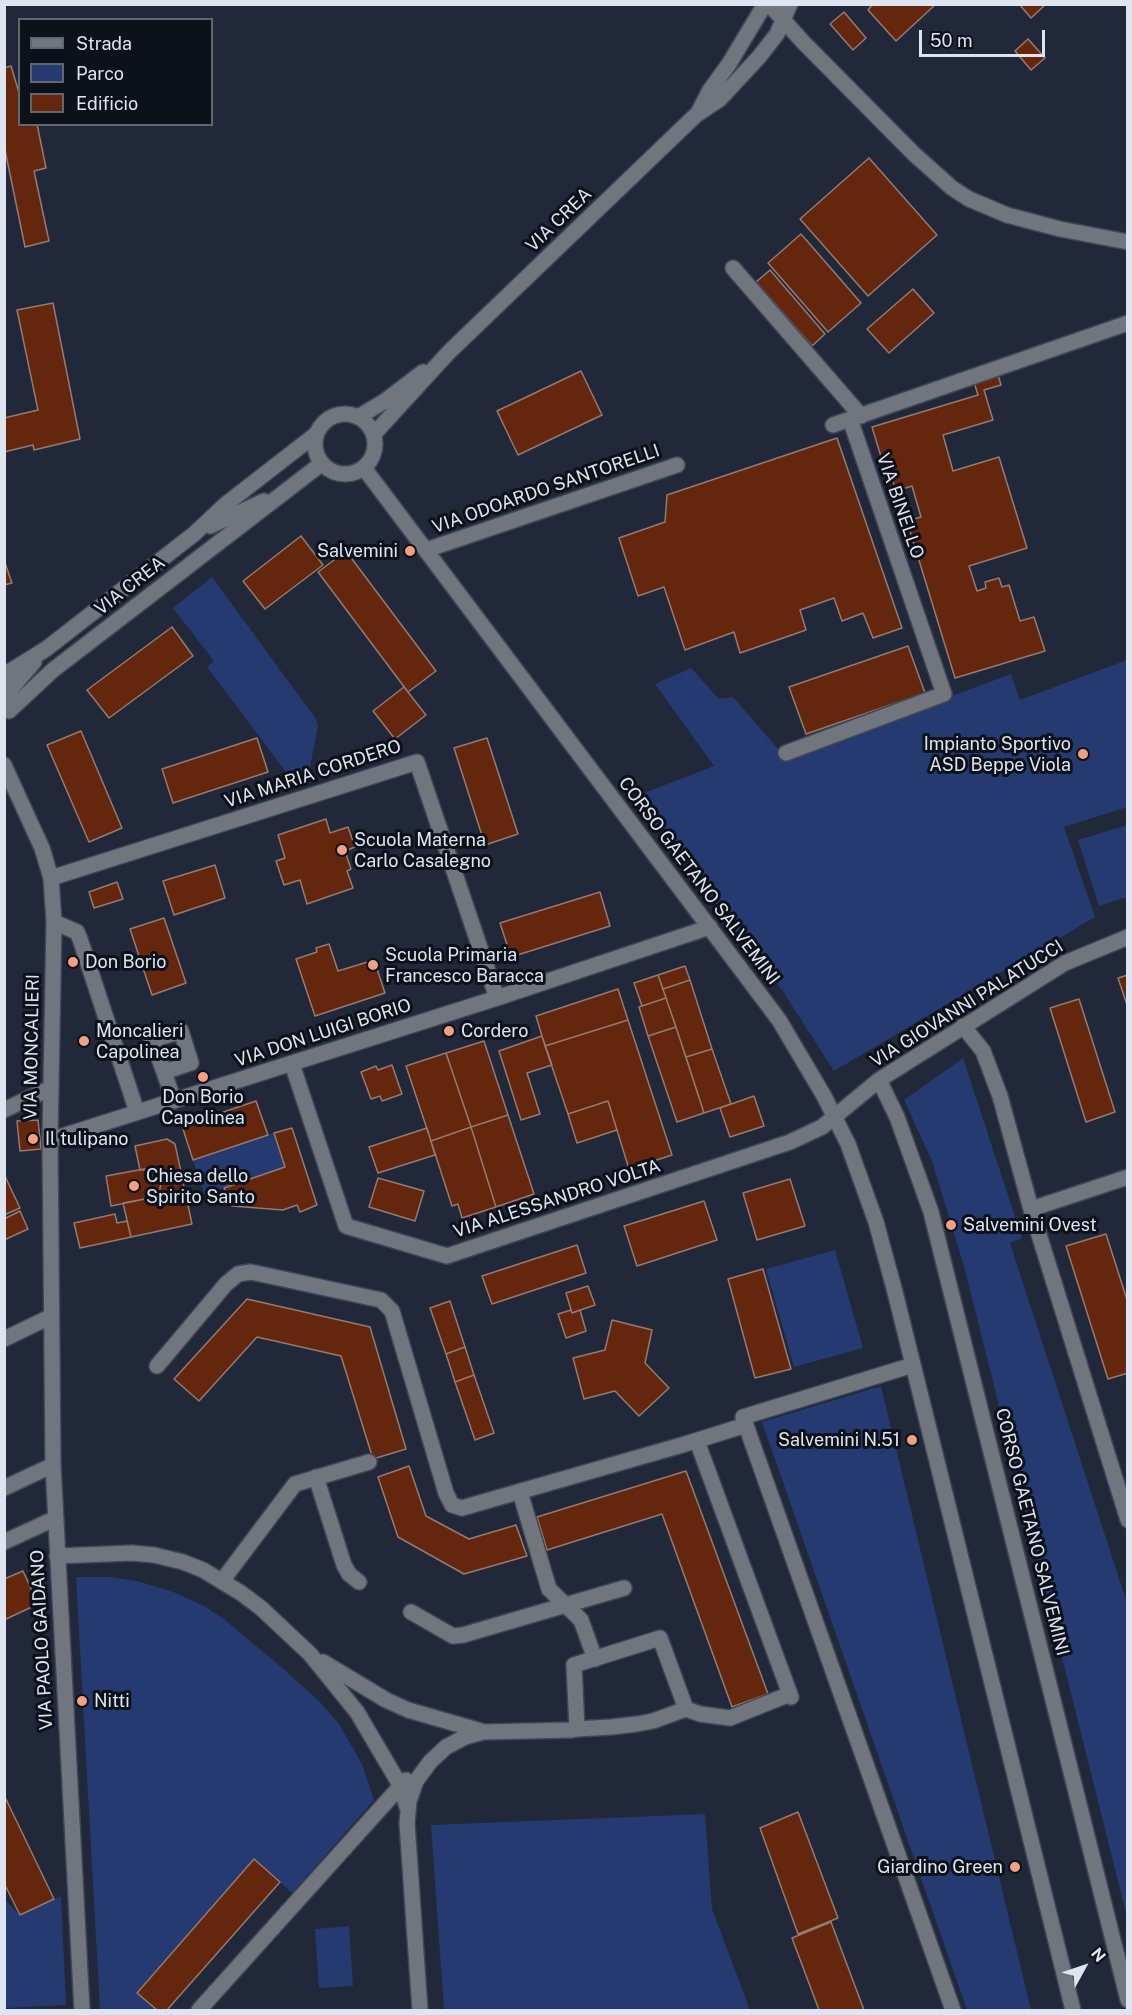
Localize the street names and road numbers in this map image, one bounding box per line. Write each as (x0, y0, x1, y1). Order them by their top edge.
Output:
street label: VIA CREA (522, 183, 596, 257)
street label: VIA ODOARDO SANTORELLI (430, 440, 662, 538)
street label: VIA BINELLO (872, 450, 928, 562)
street label: VIA CREA (91, 552, 169, 620)
street label: VIA MARIA CORDERO (222, 735, 404, 813)
street label: CORSO GAETANO SALVEMINI (614, 773, 784, 989)
street label: VIA GIOVANNI PALATUCCI (867, 936, 1067, 1072)
street label: VIA MONCALIERI (20, 974, 44, 1120)
street label: VIA DON LUIGI BORIO (232, 994, 414, 1072)
street label: VIA ALESSANDRO VOLTA (451, 1155, 663, 1243)
street label: CORSO GAETANO SALVEMINI (991, 1406, 1073, 1658)
street label: VIA PAOLO GAIDANO (26, 1549, 58, 1731)

